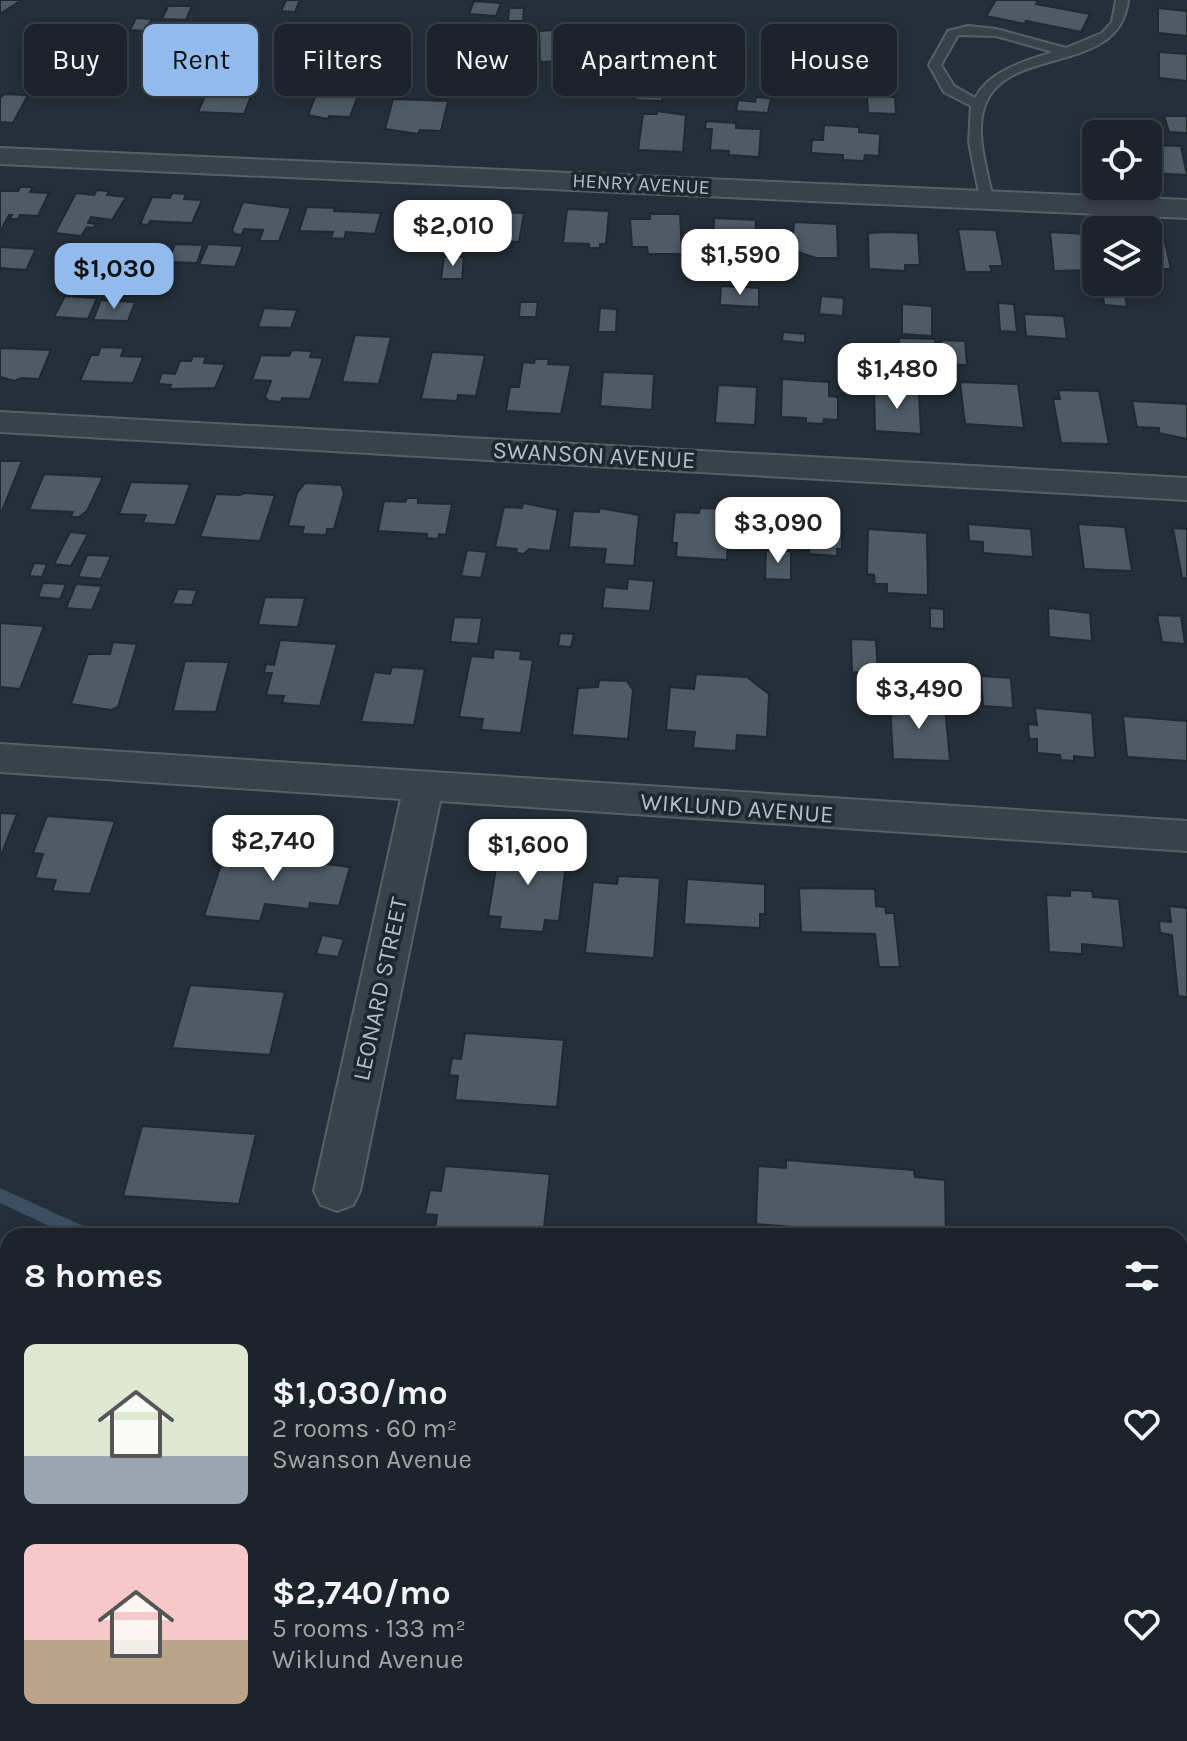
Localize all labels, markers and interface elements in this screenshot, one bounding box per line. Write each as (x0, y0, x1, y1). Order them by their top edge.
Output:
chip: Buy (24, 24, 127, 96)
chip: Rent (143, 24, 258, 96)
chip: Filters (274, 24, 411, 96)
chip: New (427, 24, 537, 96)
chip: Apartment (553, 24, 745, 96)
chip: House (761, 24, 897, 96)
map controls (1082, 120, 1162, 296)
button: locate (1082, 120, 1162, 200)
street label: HENRY AVENUE (572, 169, 710, 199)
pin: $2,010 (388, 200, 518, 268)
text: $2,010 (412, 210, 494, 241)
button: layers (1082, 216, 1162, 296)
pin: $1,590 (675, 229, 805, 297)
text: $1,590 (699, 239, 781, 270)
pin: $1,030 (49, 243, 179, 311)
text: $1,030 (73, 253, 155, 284)
pin: $1,480 (832, 343, 962, 411)
text: $1,480 (856, 353, 938, 384)
street label: SWANSON AVENUE (492, 436, 696, 474)
pin: $3,090 (713, 497, 843, 565)
text: $3,090 (733, 507, 823, 538)
pin: $3,490 (854, 663, 984, 731)
text: $3,490 (875, 673, 963, 704)
street label: WIKLUND AVENUE (640, 787, 834, 829)
pin: $2,740 (208, 815, 338, 883)
pin: $1,600 (463, 819, 593, 887)
text: $2,740 (230, 825, 316, 856)
text: $1,600 (487, 829, 569, 860)
street label: LEONARD STREET (347, 895, 413, 1083)
icon: filters (1120, 1254, 1164, 1298)
text: 8 homes (24, 1256, 163, 1296)
text: $1,030/mo (272, 1373, 448, 1413)
icon: home (88, 1376, 184, 1472)
icon: heart (1120, 1402, 1164, 1446)
text: 2 rooms · 60 m² (272, 1413, 457, 1444)
text: Swanson Avenue (272, 1444, 472, 1475)
text: $2,740/mo (272, 1573, 451, 1613)
icon: home (88, 1576, 184, 1672)
icon: heart (1120, 1602, 1164, 1646)
text: 5 rooms · 133 m² (272, 1613, 466, 1644)
text: Wiklund Avenue (272, 1644, 464, 1675)

